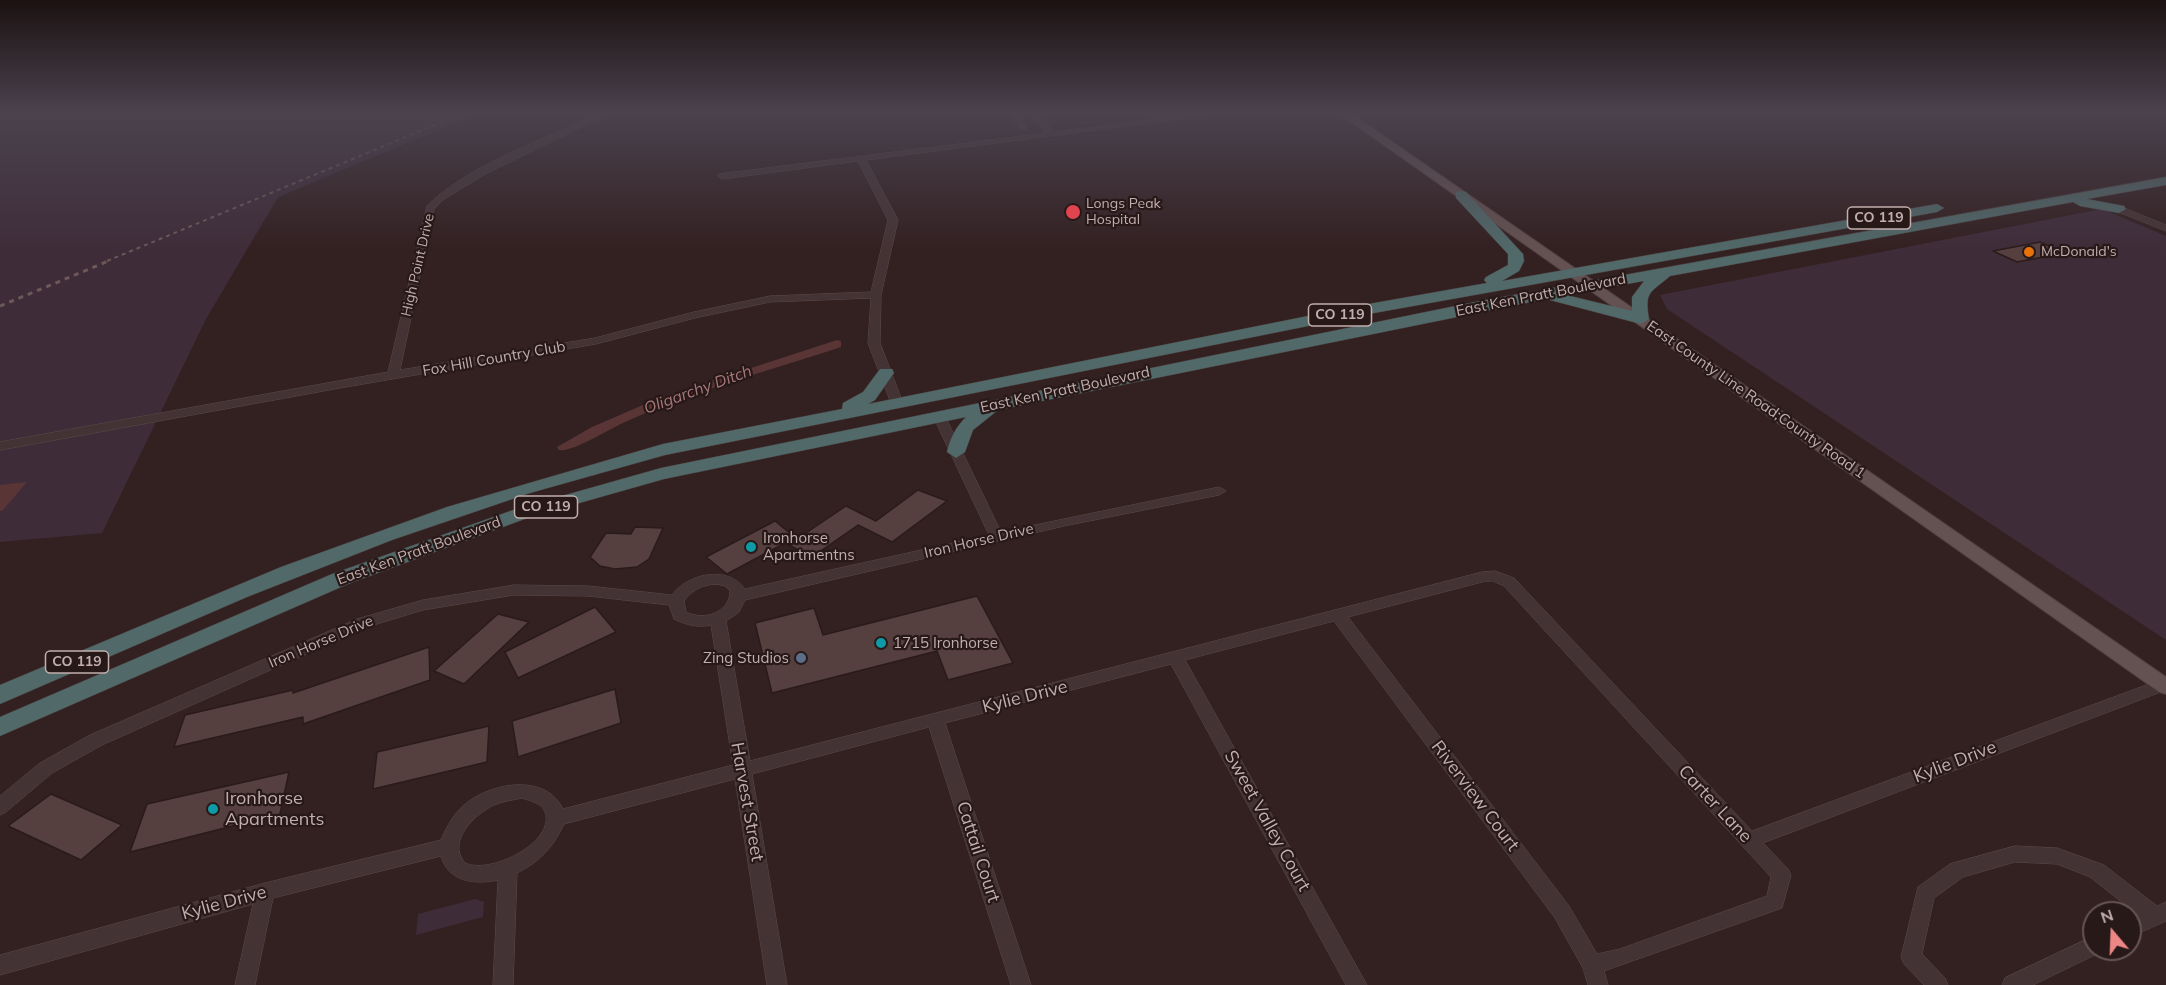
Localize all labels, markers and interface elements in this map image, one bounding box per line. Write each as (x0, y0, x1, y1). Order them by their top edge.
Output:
place label: Longs Peak Hospital (1086, 196, 1161, 228)
marker: Longs Peak Hospital (1064, 203, 1082, 221)
road number: CO 119 (1848, 207, 1910, 229)
street label: High Point Drive (398, 212, 438, 318)
place label: McDonald's (2041, 244, 2117, 260)
marker: McDonald's (2022, 245, 2036, 259)
street label: East Ken Pratt Boulevard (1454, 270, 1628, 320)
road number: CO 119 (1308, 304, 1372, 326)
street label: East County Line Road;County Road 1 (1643, 317, 1869, 483)
street label: Fox Hill Country Club (421, 338, 567, 380)
water label: Oligarchy Ditch (641, 362, 755, 418)
street label: East Ken Pratt Boulevard (979, 363, 1151, 417)
road number: CO 119 (514, 496, 578, 518)
street label: East Ken Pratt Boulevard (335, 513, 503, 589)
street label: Iron Horse Drive (923, 520, 1035, 562)
place label: Ironhorse Apartmentns (763, 529, 855, 564)
marker: Ironhorse Apartmentns (744, 540, 758, 554)
street label: Iron Horse Drive (266, 612, 376, 672)
place label: 1715 Ironhorse (893, 634, 998, 652)
marker: 1715 Ironhorse (874, 636, 888, 650)
place label: Zing Studios (703, 649, 789, 667)
road number: CO 119 (46, 651, 109, 673)
marker: Zing Studios (794, 651, 808, 665)
street label: Kylie Drive (980, 676, 1070, 718)
street label: Kylie Drive (1911, 736, 1999, 788)
street label: Riverview Court (1426, 737, 1524, 855)
street label: Harvest Street (726, 741, 768, 863)
street label: Sweet Valley Court (1219, 747, 1315, 895)
street label: Carter Lane (1674, 761, 1756, 847)
place label: Ironhorse Apartments (225, 788, 325, 830)
street label: Cattail Court (952, 799, 1004, 905)
marker: Ironhorse Apartments (206, 802, 220, 816)
street label: Kylie Drive (179, 881, 269, 925)
north arrow (2082, 901, 2142, 961)
text: N (2098, 904, 2116, 927)

